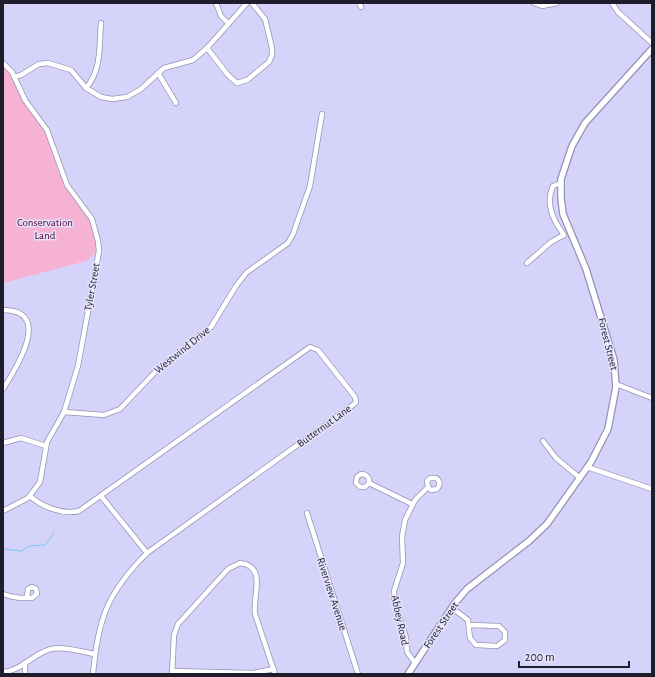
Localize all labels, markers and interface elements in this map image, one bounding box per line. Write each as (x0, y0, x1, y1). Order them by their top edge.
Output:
park label: Conservation Land (17, 217, 73, 241)
street label: Tyler Street (82, 262, 102, 312)
street label: Forest Street (596, 317, 620, 372)
street label: Westwind Drive (152, 324, 212, 376)
street label: Butternut Lane (295, 403, 353, 449)
street label: Riverview Avenue (315, 556, 349, 632)
street label: Abbey Road (389, 594, 411, 646)
street label: Forest Street (421, 599, 461, 650)
scale bar (519, 643, 629, 669)
text: 200 m (525, 651, 555, 663)

